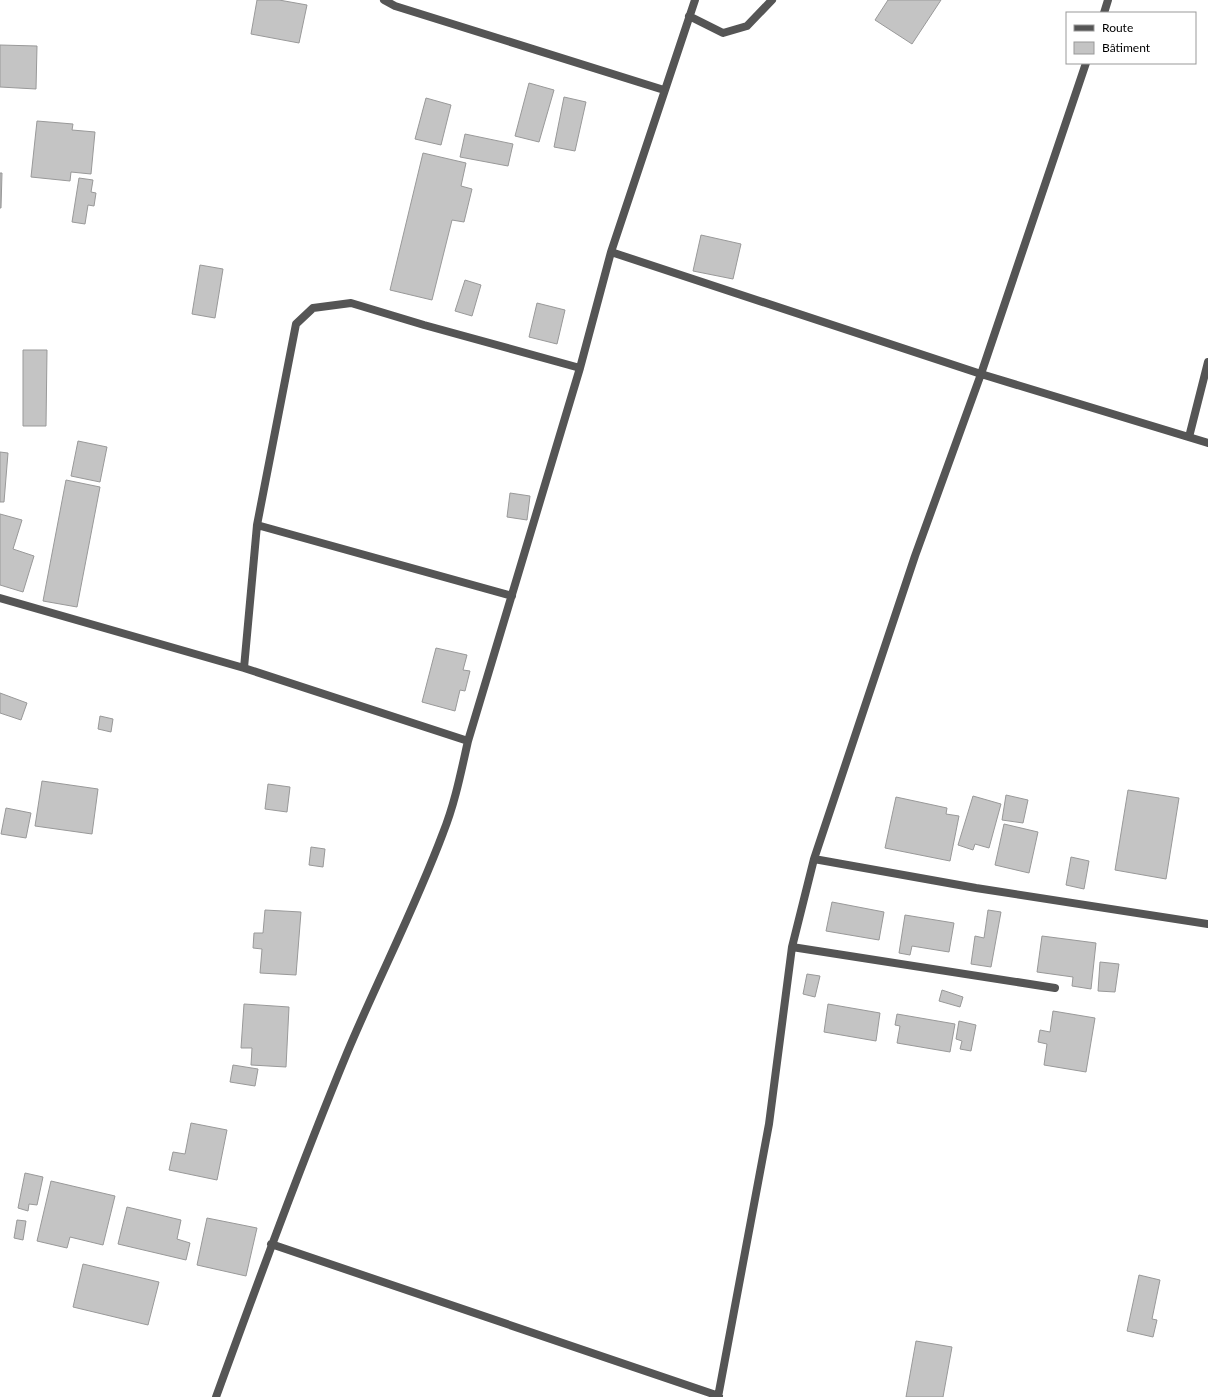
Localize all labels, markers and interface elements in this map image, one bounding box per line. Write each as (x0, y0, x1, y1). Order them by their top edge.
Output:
legend (1066, 12, 1196, 64)
text: Route (1102, 20, 1133, 35)
text: Bâtiment (1102, 40, 1151, 55)

